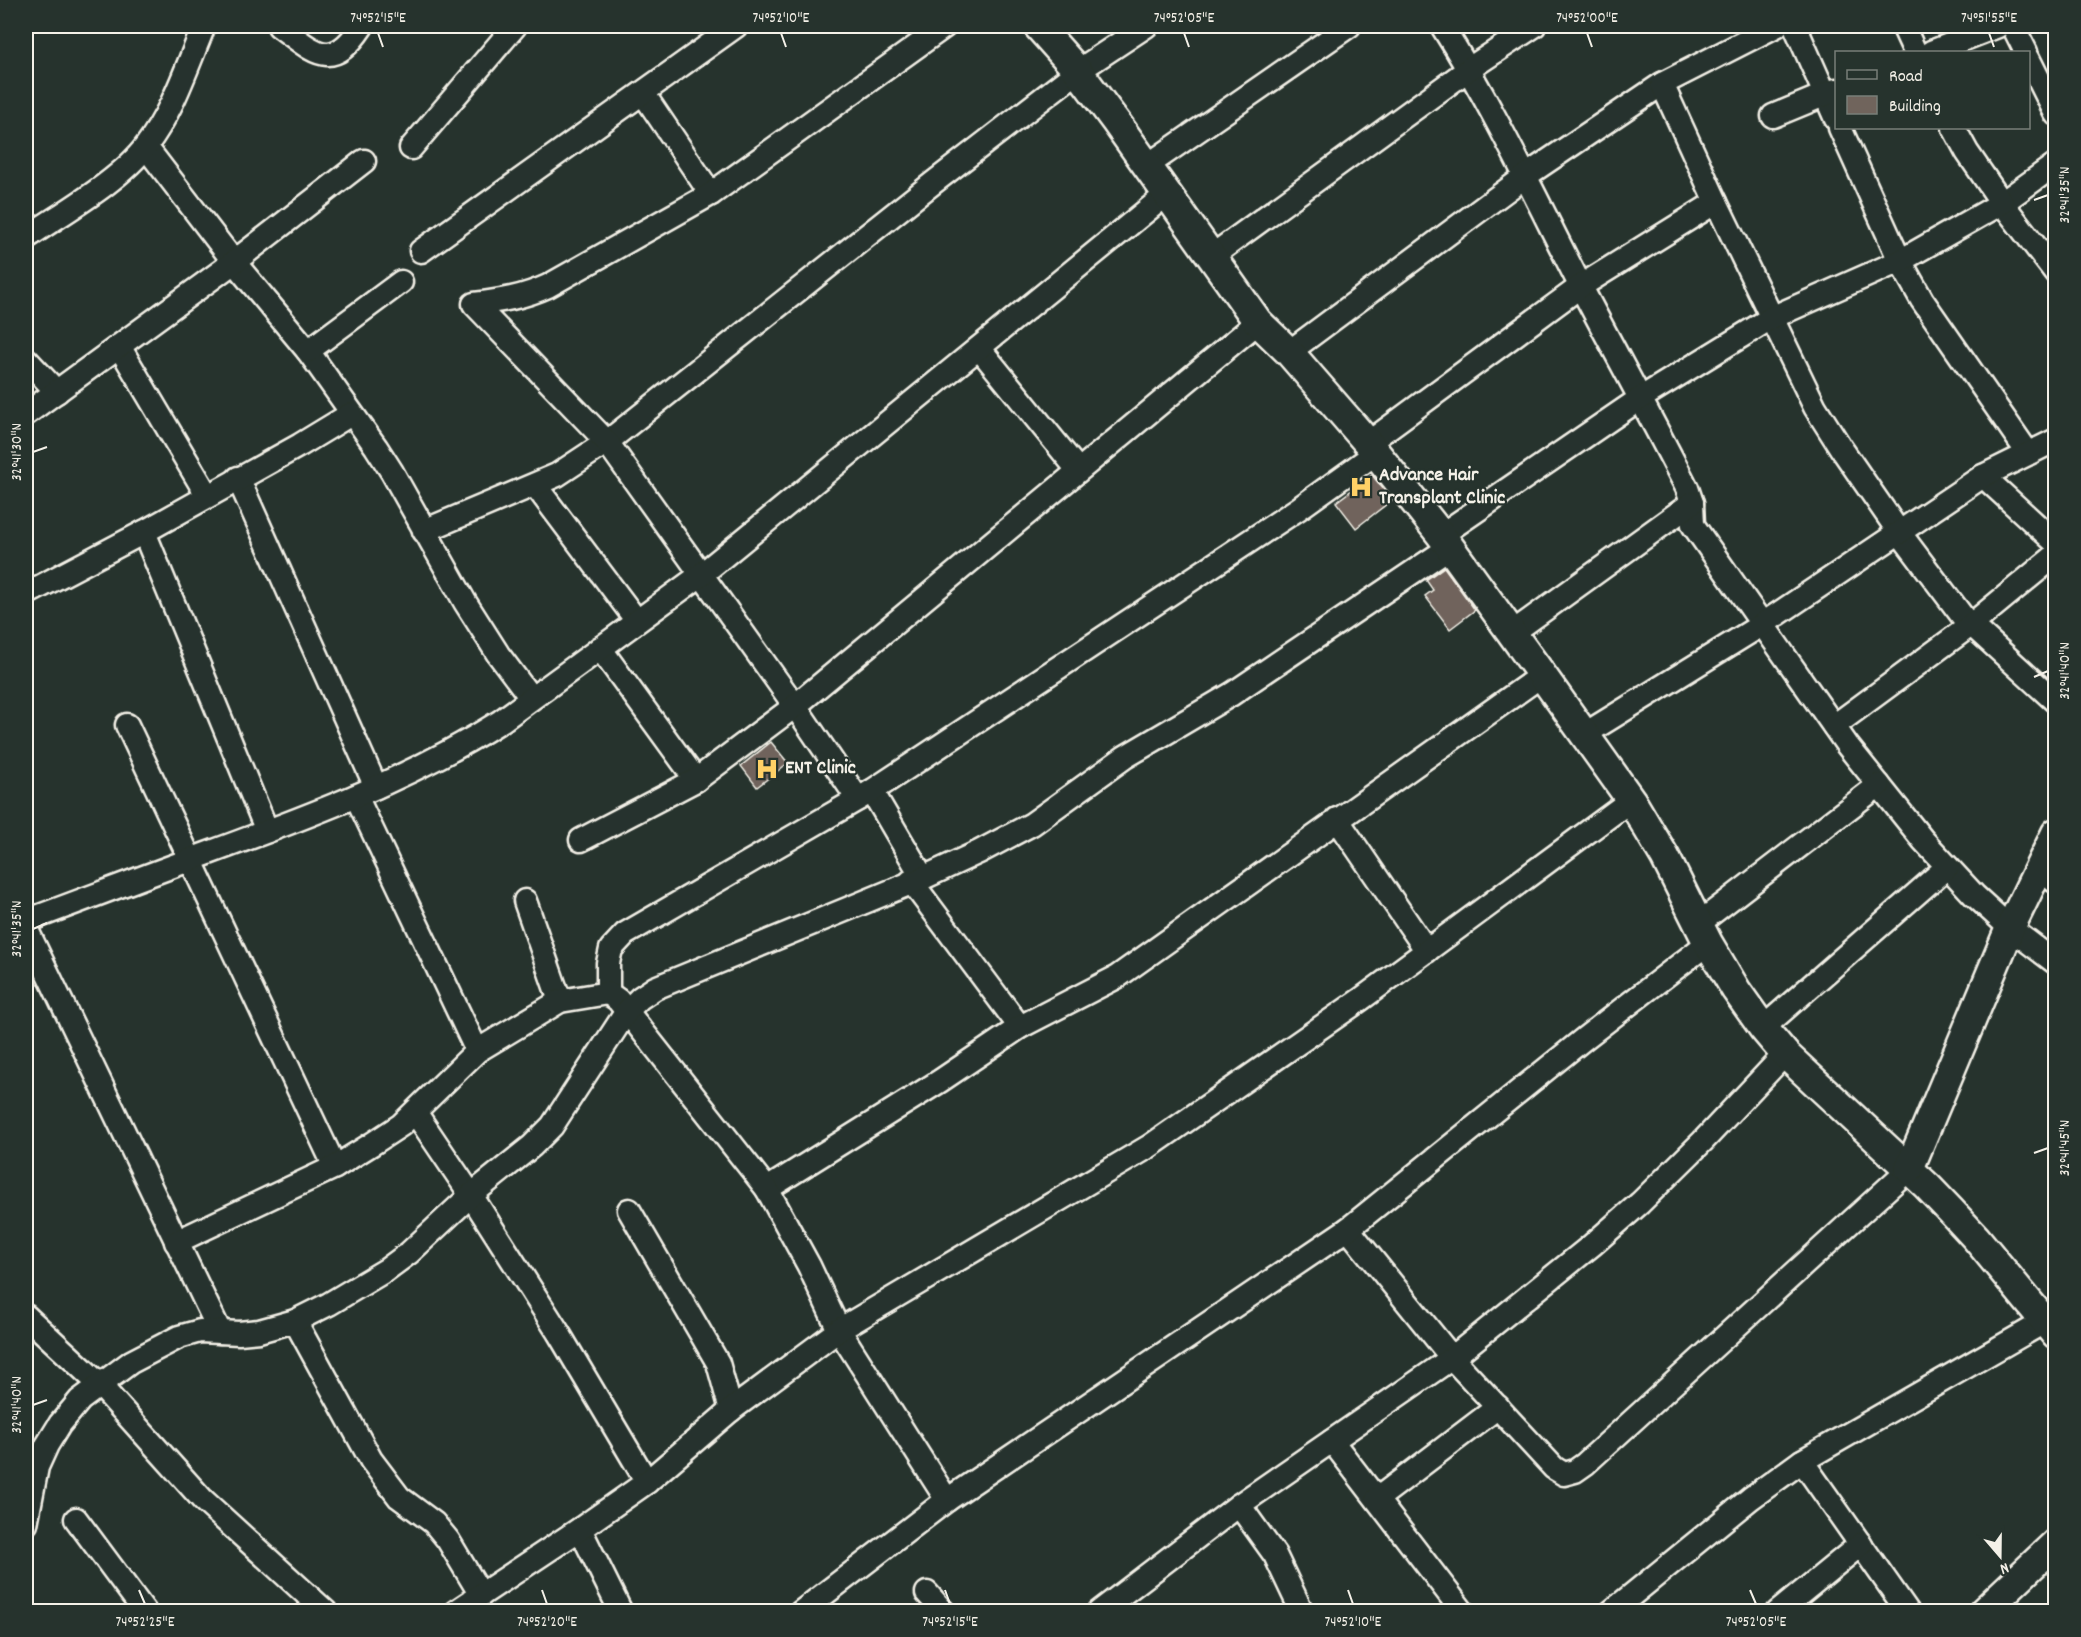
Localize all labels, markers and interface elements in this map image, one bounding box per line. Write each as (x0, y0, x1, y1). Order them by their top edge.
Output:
text: 74°52'15"E (350, 8, 406, 30)
text: 74°52'10"E (753, 8, 810, 30)
text: 74°52'05"E (1154, 8, 1214, 30)
text: 74°52'00"E (1556, 8, 1618, 30)
text: 74°51'55"E (1961, 8, 2017, 30)
legend (1835, 51, 2030, 129)
text: Road (1889, 65, 1923, 90)
text: Building (1889, 95, 1941, 120)
text: 32°41'35"N (2055, 167, 2077, 223)
text: 32°41'30"N (7, 423, 29, 481)
place label: Advance Hair Transplant Clinic (1379, 462, 1505, 513)
hospital icon: Advance Hair Transplant Clinic (1348, 474, 1374, 500)
text: 32°41'40"N (2055, 642, 2077, 700)
place label: ENT Clinic (785, 755, 856, 783)
hospital icon: ENT Clinic (754, 756, 780, 782)
text: 32°41'35"N (7, 901, 29, 957)
text: 32°41'45"N (2055, 1120, 2077, 1176)
text: 32°41'40"N (7, 1376, 29, 1434)
north arrow (1970, 1526, 2030, 1586)
text: N (1997, 1556, 2012, 1580)
text: 74°52'25"E (116, 1612, 175, 1634)
text: 74°52'20"E (517, 1612, 577, 1634)
text: 74°52'15"E (922, 1612, 978, 1634)
text: 74°52'10"E (1325, 1612, 1382, 1634)
text: 74°52'05"E (1726, 1612, 1786, 1634)

